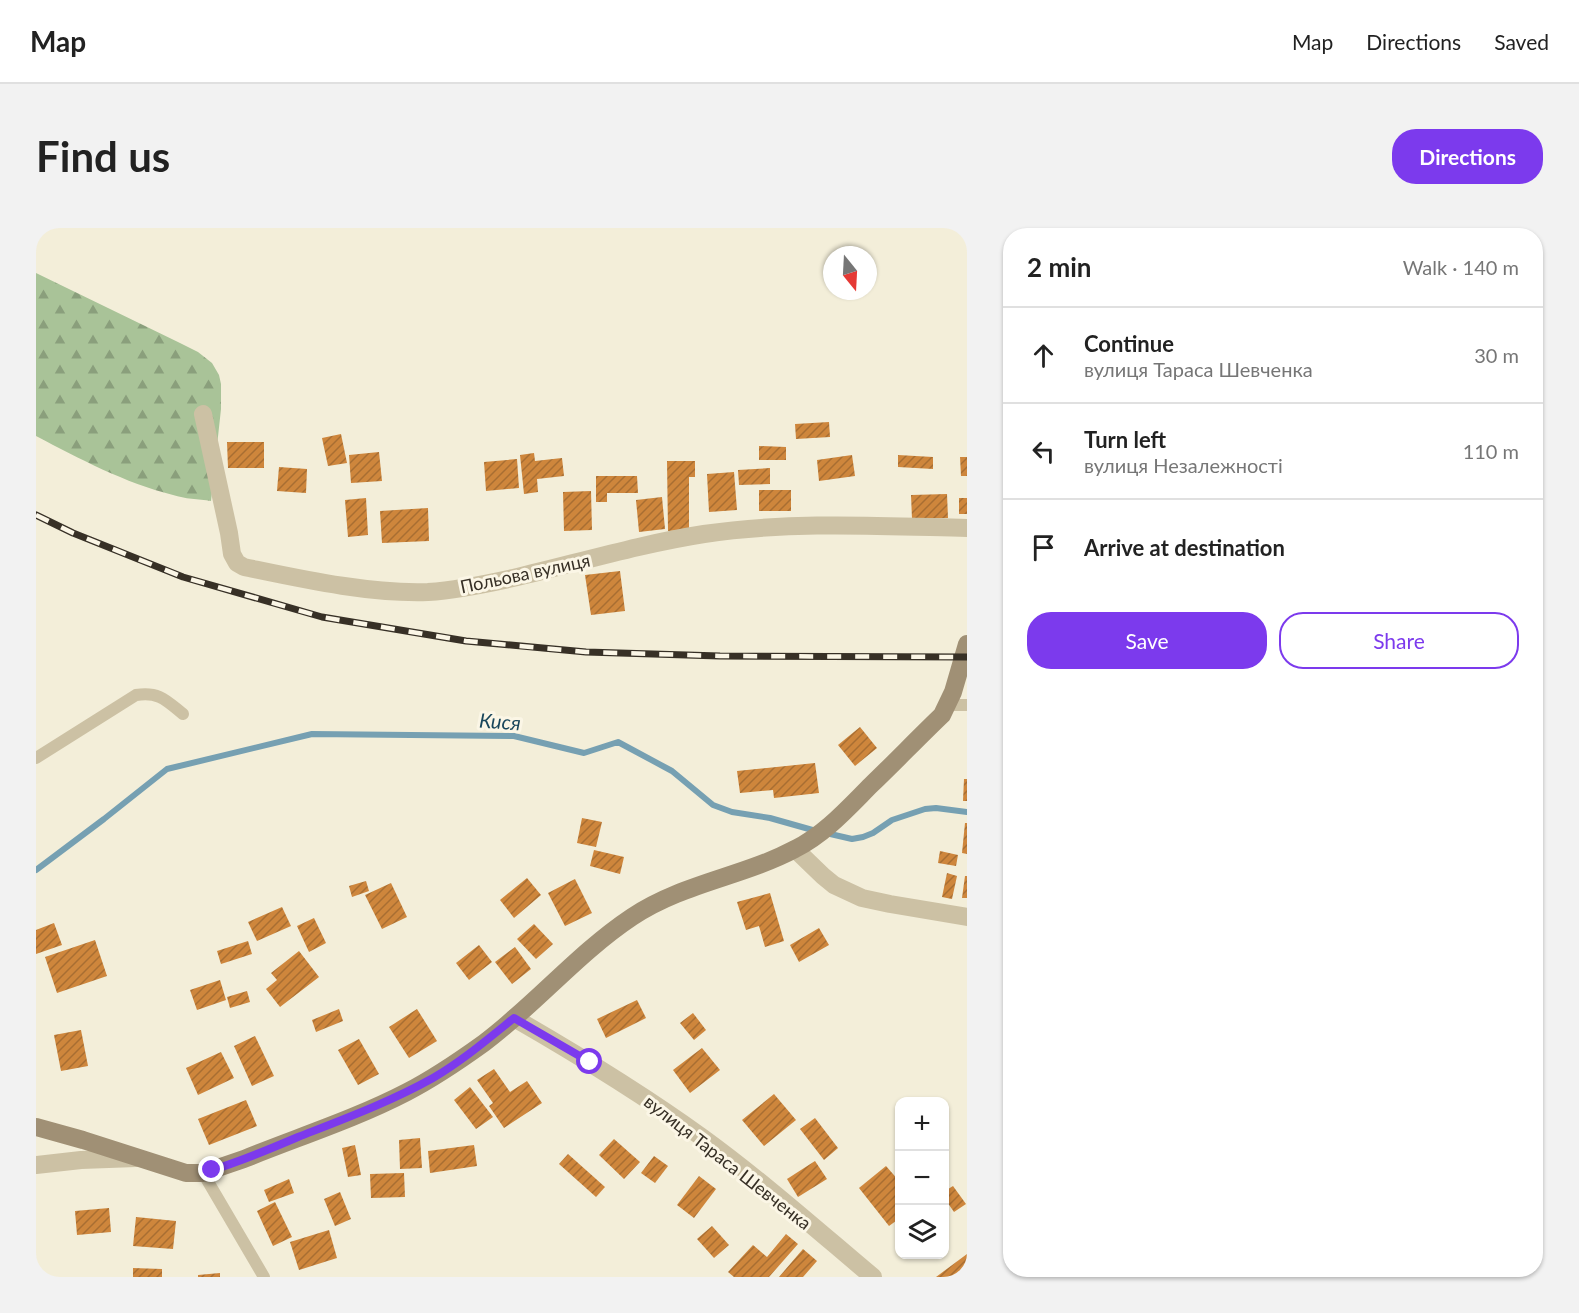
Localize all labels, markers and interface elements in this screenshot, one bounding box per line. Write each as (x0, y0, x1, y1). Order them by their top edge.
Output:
text: Map (30, 24, 86, 58)
text: Map (1292, 29, 1333, 54)
text: Directions (1366, 29, 1461, 54)
text: Saved (1494, 29, 1549, 54)
button: Directions (1392, 129, 1543, 184)
text: Find us (36, 131, 170, 181)
north arrow (823, 246, 877, 300)
text: 2 min (1027, 251, 1091, 283)
text: Walk · 140 m (1403, 255, 1519, 279)
text: Continue (1084, 330, 1174, 357)
icon: ahead (1027, 339, 1060, 372)
text: 30 m (1474, 343, 1519, 367)
text: вулиця Тараса Шевченка (1084, 357, 1313, 381)
text: Turn left (1084, 426, 1166, 453)
icon: left (1027, 435, 1060, 468)
text: 110 m (1463, 439, 1519, 463)
text: вулиця Незалежності (1084, 453, 1283, 477)
icon: arrive (1027, 531, 1060, 564)
text: Arrive at destination (1084, 534, 1285, 561)
street label: Польова вулиця (458, 548, 592, 598)
button: Save (1027, 612, 1267, 669)
button: Share (1279, 612, 1519, 669)
water label: Кися (478, 708, 522, 734)
route start (576, 1048, 602, 1074)
street label: вулиця Тараса Шевченка (640, 1090, 816, 1234)
map controls (895, 1097, 949, 1259)
button: + (895, 1097, 949, 1151)
button: − (895, 1151, 949, 1205)
route end (198, 1156, 224, 1182)
button: layers (895, 1205, 949, 1259)

